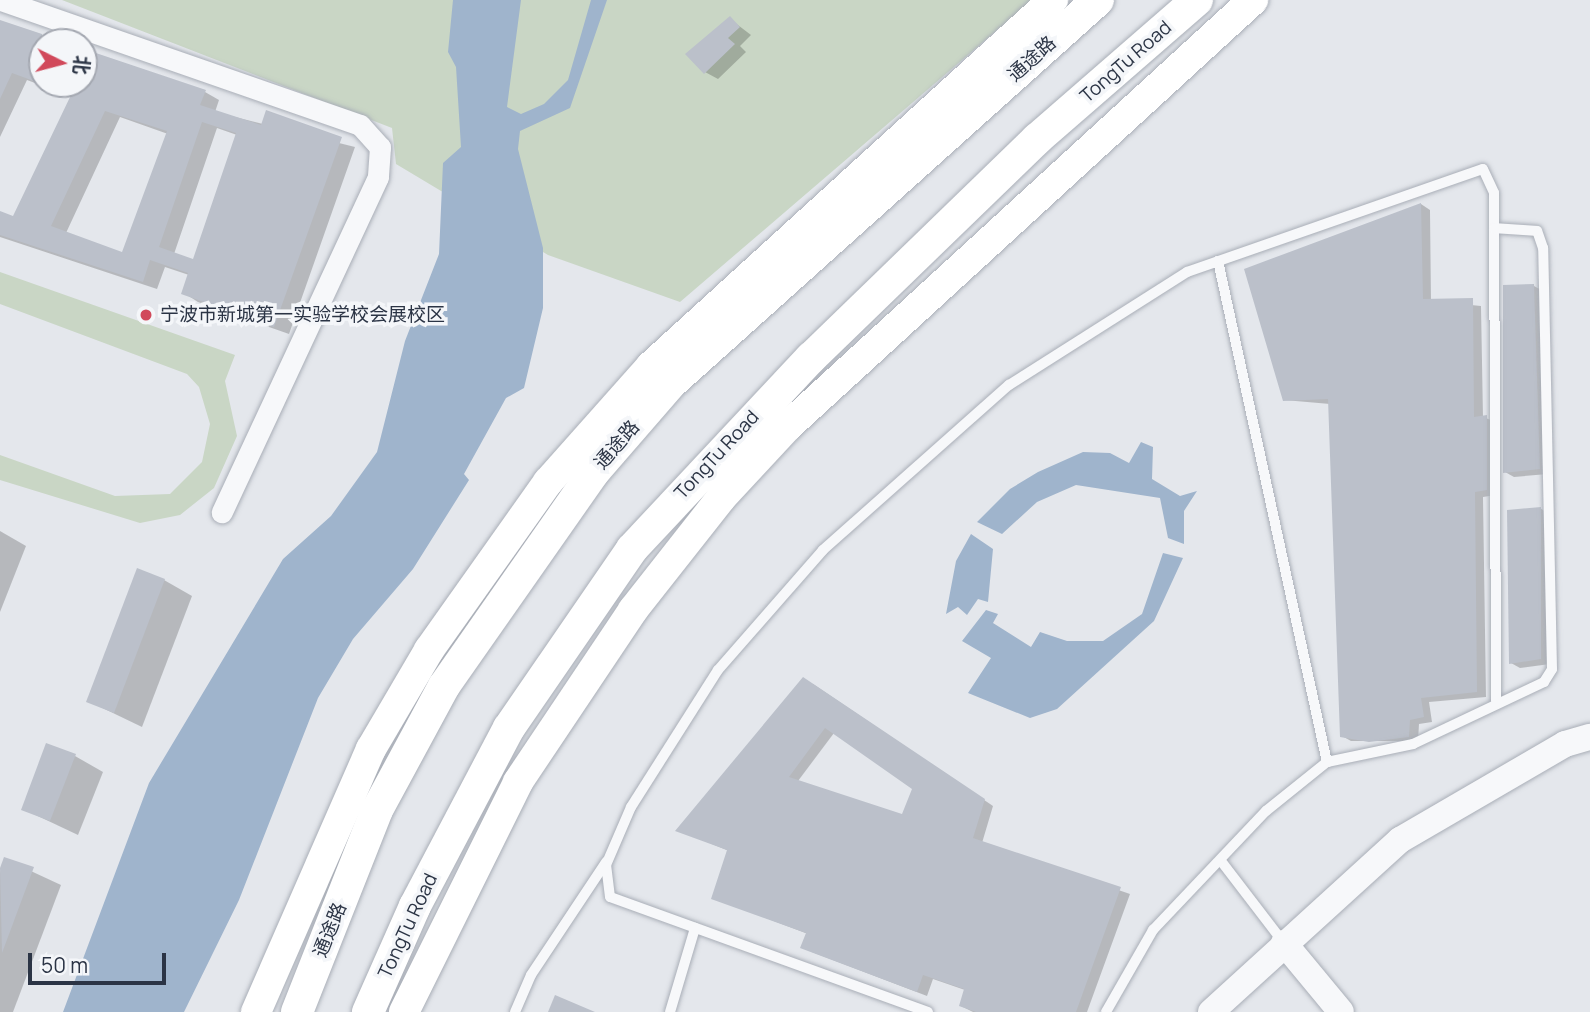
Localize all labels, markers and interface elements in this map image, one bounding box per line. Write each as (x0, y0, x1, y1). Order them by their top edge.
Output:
street label: TongTu Road (1076, 16, 1176, 108)
north arrow (28, 28, 98, 98)
street label: 通途路 (1003, 31, 1061, 87)
text: 北 (68, 54, 96, 76)
place label: 宁波市新城第一实验学校会展校区 (160, 304, 445, 326)
marker: 宁波市新城第一实验学校会展校区 (138, 307, 154, 323)
street label: TongTu Road (670, 406, 764, 504)
street label: 通途路 (590, 416, 644, 474)
street label: TongTu Road (374, 870, 442, 982)
street label: 通途路 (309, 899, 351, 961)
scale bar (32, 939, 170, 983)
text: 50 m (41, 951, 88, 979)

